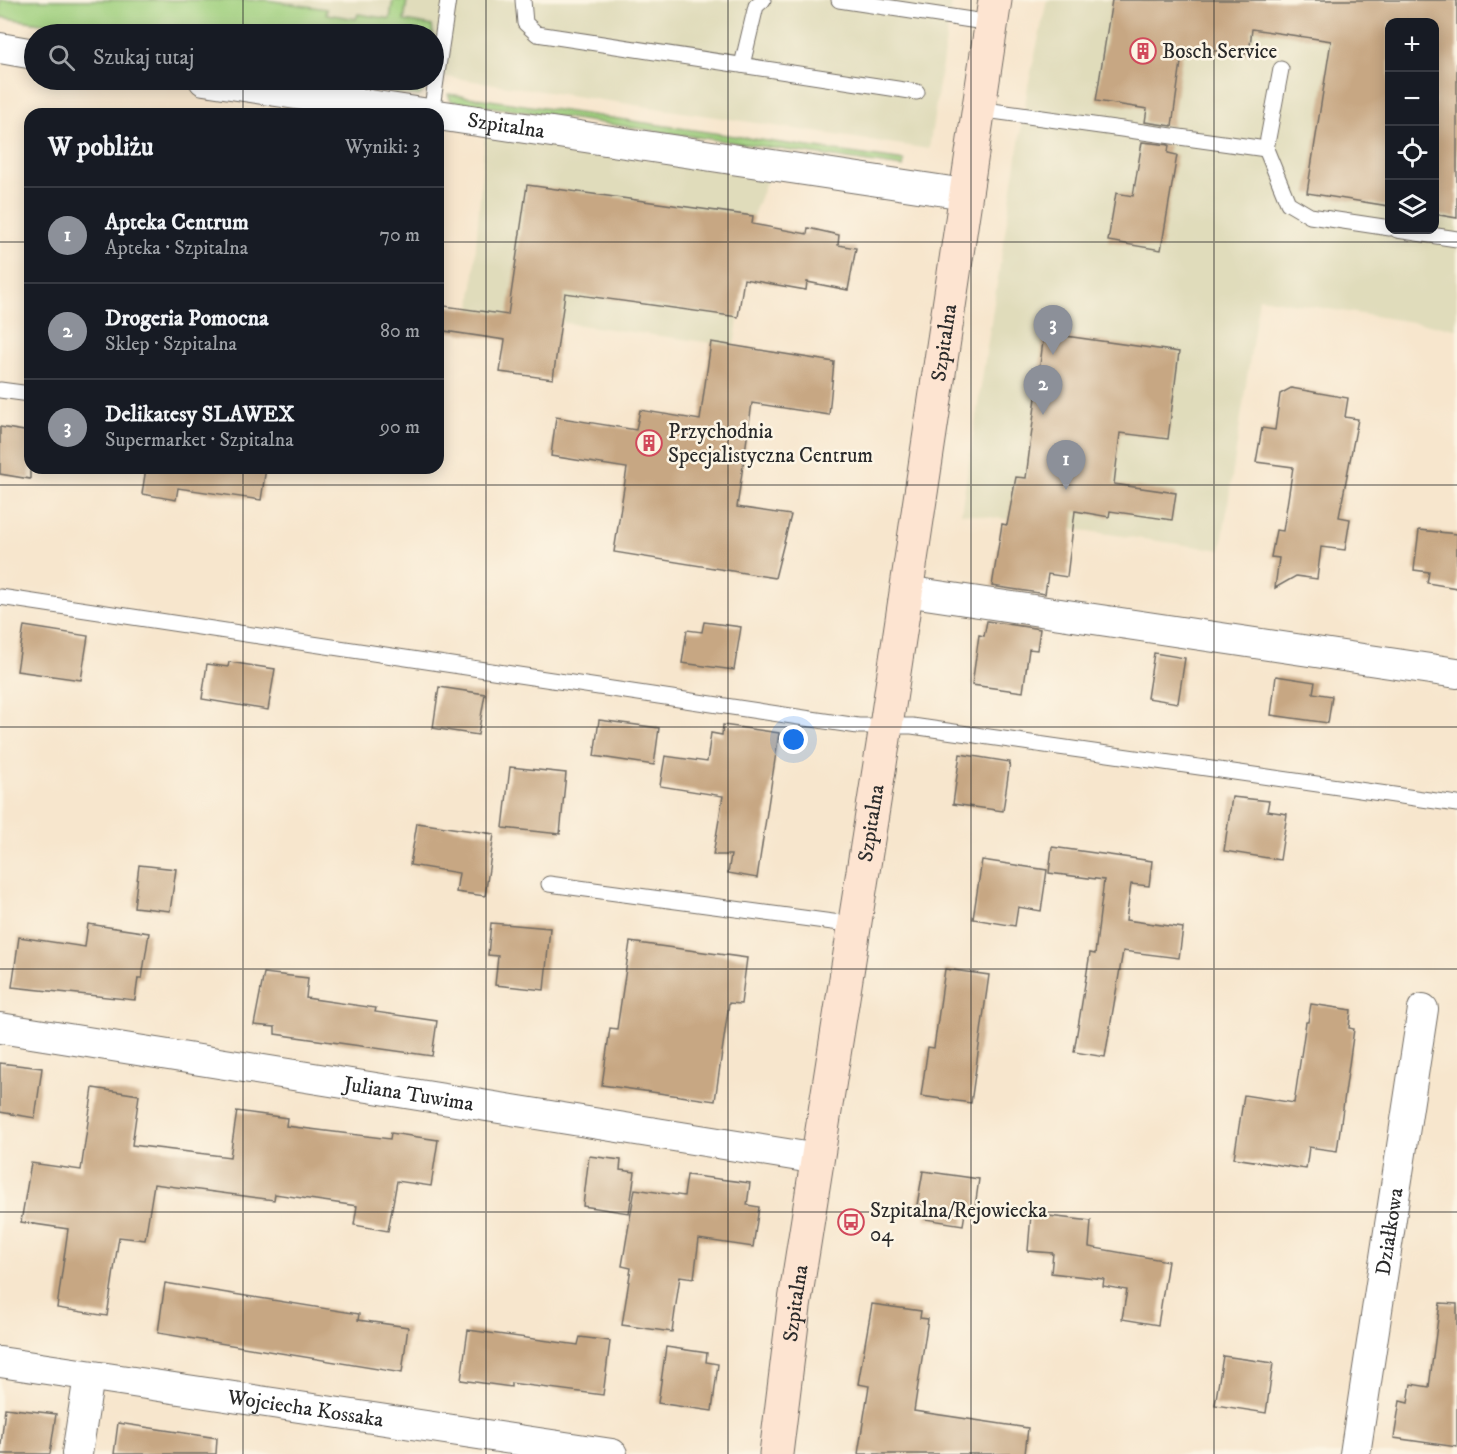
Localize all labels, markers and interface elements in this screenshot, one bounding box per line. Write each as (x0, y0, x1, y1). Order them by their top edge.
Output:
map controls (1385, 18, 1439, 234)
button: + (1385, 18, 1439, 72)
search box (24, 24, 444, 90)
building icon: Bosch Service (1128, 36, 1158, 66)
place label: Bosch Service (1162, 39, 1278, 65)
icon: search (45, 41, 78, 74)
text: Szukaj tutaj (93, 44, 194, 71)
button: − (1385, 72, 1439, 126)
street label: Szpitalna (466, 108, 547, 145)
button: locate (1385, 126, 1439, 180)
text: W pobliżu (48, 131, 153, 164)
text: Wyniki: 3 (345, 135, 420, 160)
button: layers (1385, 180, 1439, 234)
text: Apteka Centrum (105, 209, 249, 236)
text: 1 (64, 223, 71, 248)
text: 70 m (379, 223, 420, 248)
text: Apteka · Szpitalna (105, 236, 248, 261)
street label: Szpitalna (926, 302, 963, 383)
text: Drogeria Pomocna (105, 305, 269, 332)
pin: 3 (1034, 306, 1072, 355)
text: 2 (63, 319, 72, 344)
text: 80 m (380, 319, 420, 344)
text: Sklep · Szpitalna (105, 332, 237, 357)
pin: 2 (1024, 366, 1062, 415)
text: Delikatesy SLAWEX (105, 401, 295, 428)
text: 3 (64, 415, 71, 440)
text: 90 m (380, 415, 420, 440)
place label: Przychodnia Specjalistyczna Centrum (668, 419, 873, 469)
text: Supermarket · Szpitalna (105, 428, 294, 453)
building icon: Przychodnia Specjalistyczna Centrum (634, 428, 664, 458)
pin: 1 (1046, 440, 1086, 490)
your location (779, 725, 808, 754)
street label: Szpitalna (853, 783, 891, 864)
street label: Juliana Tuwima (340, 1071, 476, 1118)
street label: Działkowa (1370, 1186, 1409, 1277)
place label: Szpitalna/Rejowiecka 04 (870, 1198, 1047, 1248)
bus stop icon: Szpitalna/Rejowiecka 04 (836, 1207, 866, 1237)
street label: Szpitalna (778, 1263, 815, 1343)
street label: Wojciecha Kossaka (225, 1384, 385, 1433)

